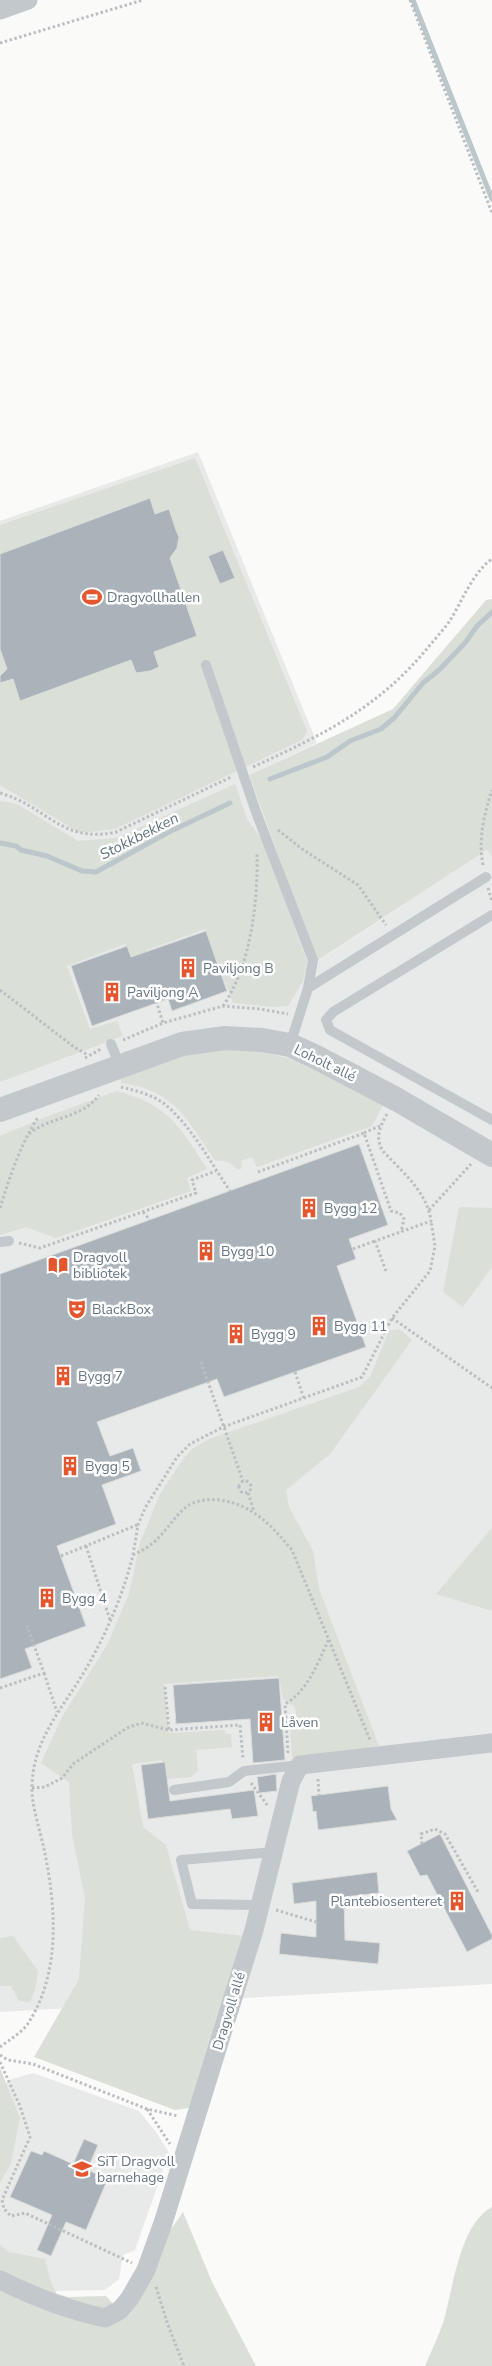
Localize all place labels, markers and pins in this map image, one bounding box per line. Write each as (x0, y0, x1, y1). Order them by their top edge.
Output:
sports icon: Dragvollhallen (81, 586, 103, 608)
place label: Dragvollhallen (107, 588, 200, 607)
building icon: Paviljong B (177, 957, 199, 979)
place label: Paviljong B (203, 959, 274, 978)
building icon: Paviljong A (101, 981, 123, 1003)
place label: Paviljong A (127, 983, 199, 1002)
building icon: Bygg 12 (298, 1197, 320, 1219)
place label: Bygg 12 (324, 1199, 377, 1218)
building icon: Bygg 10 (195, 1240, 217, 1262)
place label: Bygg 10 (221, 1242, 274, 1261)
place label: Dragvoll bibliotek (73, 1248, 128, 1283)
library icon: Dragvoll bibliotek (47, 1254, 69, 1276)
theatre icon: BlackBox (66, 1298, 88, 1320)
place label: BlackBox (92, 1300, 152, 1319)
building icon: Bygg 11 (308, 1315, 330, 1337)
place label: Bygg 11 (334, 1317, 387, 1336)
building icon: Bygg 9 (225, 1323, 247, 1345)
place label: Bygg 9 (251, 1325, 296, 1344)
building icon: Bygg 7 (52, 1365, 74, 1387)
place label: Bygg 7 (78, 1367, 123, 1386)
building icon: Bygg 5 (59, 1455, 81, 1477)
place label: Bygg 5 (85, 1457, 130, 1476)
building icon: Bygg 4 (36, 1587, 58, 1609)
place label: Bygg 4 (62, 1589, 107, 1608)
building icon: Låven (255, 1711, 277, 1733)
place label: Låven (281, 1713, 318, 1732)
building icon: Plantebiosenteret (446, 1890, 468, 1912)
place label: Plantebiosenteret (330, 1892, 442, 1911)
place label: SiT Dragvoll barnehage (97, 2152, 176, 2187)
school or university icon: SiT Dragvoll barnehage (71, 2158, 93, 2180)

